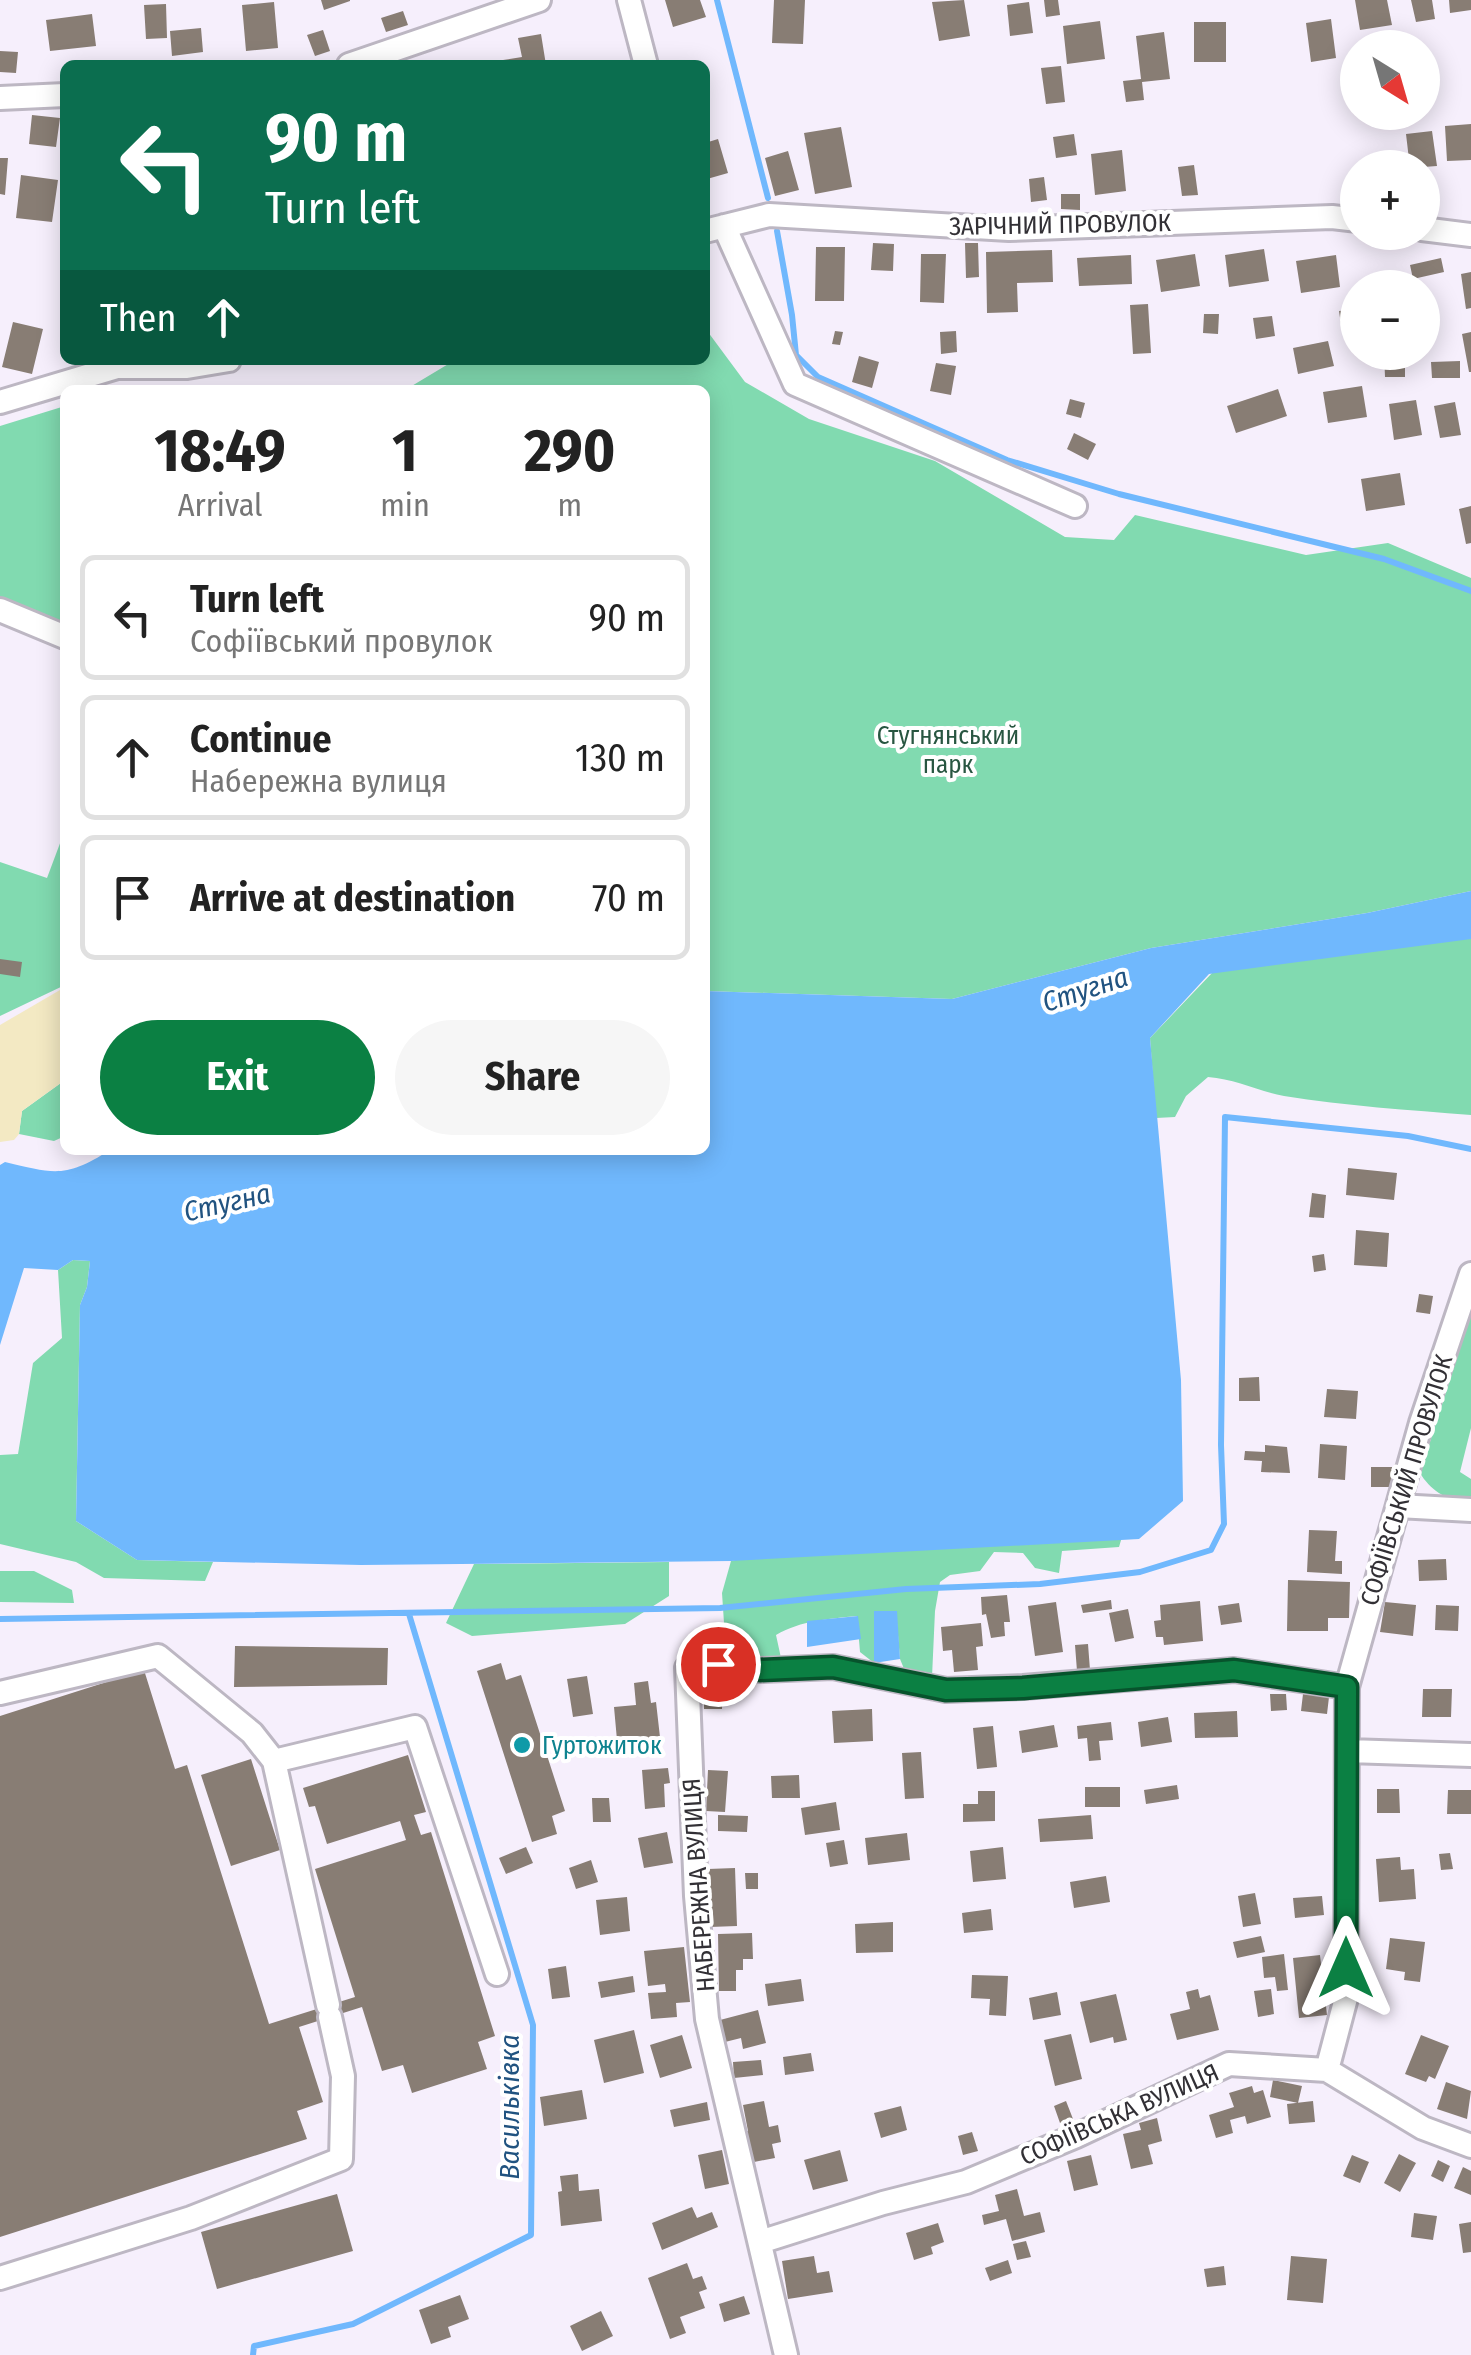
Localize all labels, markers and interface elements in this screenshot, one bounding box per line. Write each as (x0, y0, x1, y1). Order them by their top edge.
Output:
north arrow (1340, 30, 1440, 130)
map controls (1340, 30, 1440, 370)
text: 90 m (265, 96, 407, 180)
icon: left (100, 100, 230, 230)
button: + (1340, 150, 1440, 250)
text: Turn left (265, 181, 420, 235)
street label: ЗАРІЧНИЙ ПРОВУЛОК (949, 207, 1172, 242)
button: − (1340, 270, 1440, 370)
icon: ahead (196, 290, 251, 345)
text: Then (100, 295, 176, 341)
text: 18:49 (154, 415, 286, 487)
text: 1 (392, 415, 418, 487)
text: 290 (524, 415, 616, 487)
text: Arrival (178, 486, 263, 524)
text: min (380, 486, 430, 524)
text: m (558, 486, 582, 524)
text: Turn left (190, 576, 324, 622)
icon: left (105, 590, 160, 645)
text: 90 m (589, 595, 665, 641)
text: Софіївський провулок (190, 622, 493, 660)
text: Continue (190, 716, 331, 762)
park label: Стугнянський парк (877, 721, 1019, 780)
icon: ahead (105, 730, 160, 785)
text: 130 m (575, 735, 665, 781)
text: Набережна вулиця (190, 762, 447, 800)
icon: arrive (105, 870, 160, 925)
text: Arrive at destination (190, 875, 515, 921)
text: 70 m (592, 875, 665, 921)
water label: Стугна (1038, 960, 1132, 1019)
button: Exit (100, 1020, 375, 1135)
button: Share (395, 1020, 670, 1135)
water label: Стугна (180, 1176, 274, 1228)
street label: СОФІЇВСЬКИЙ ПРОВУЛОК (1354, 1350, 1460, 1609)
pin (676, 1622, 761, 1707)
icon: arrive (691, 1637, 746, 1692)
place label: Гуртожиток (542, 1731, 662, 1761)
marker: Гуртожиток (511, 1734, 533, 1756)
street label: НАБЕРЕЖНА ВУЛИЦЯ (677, 1777, 721, 1993)
position arrow (1294, 1916, 1398, 2020)
water label: Васильківка (493, 2034, 526, 2180)
street label: СОФІЇВСЬКА ВУЛИЦЯ (1015, 2058, 1223, 2172)

